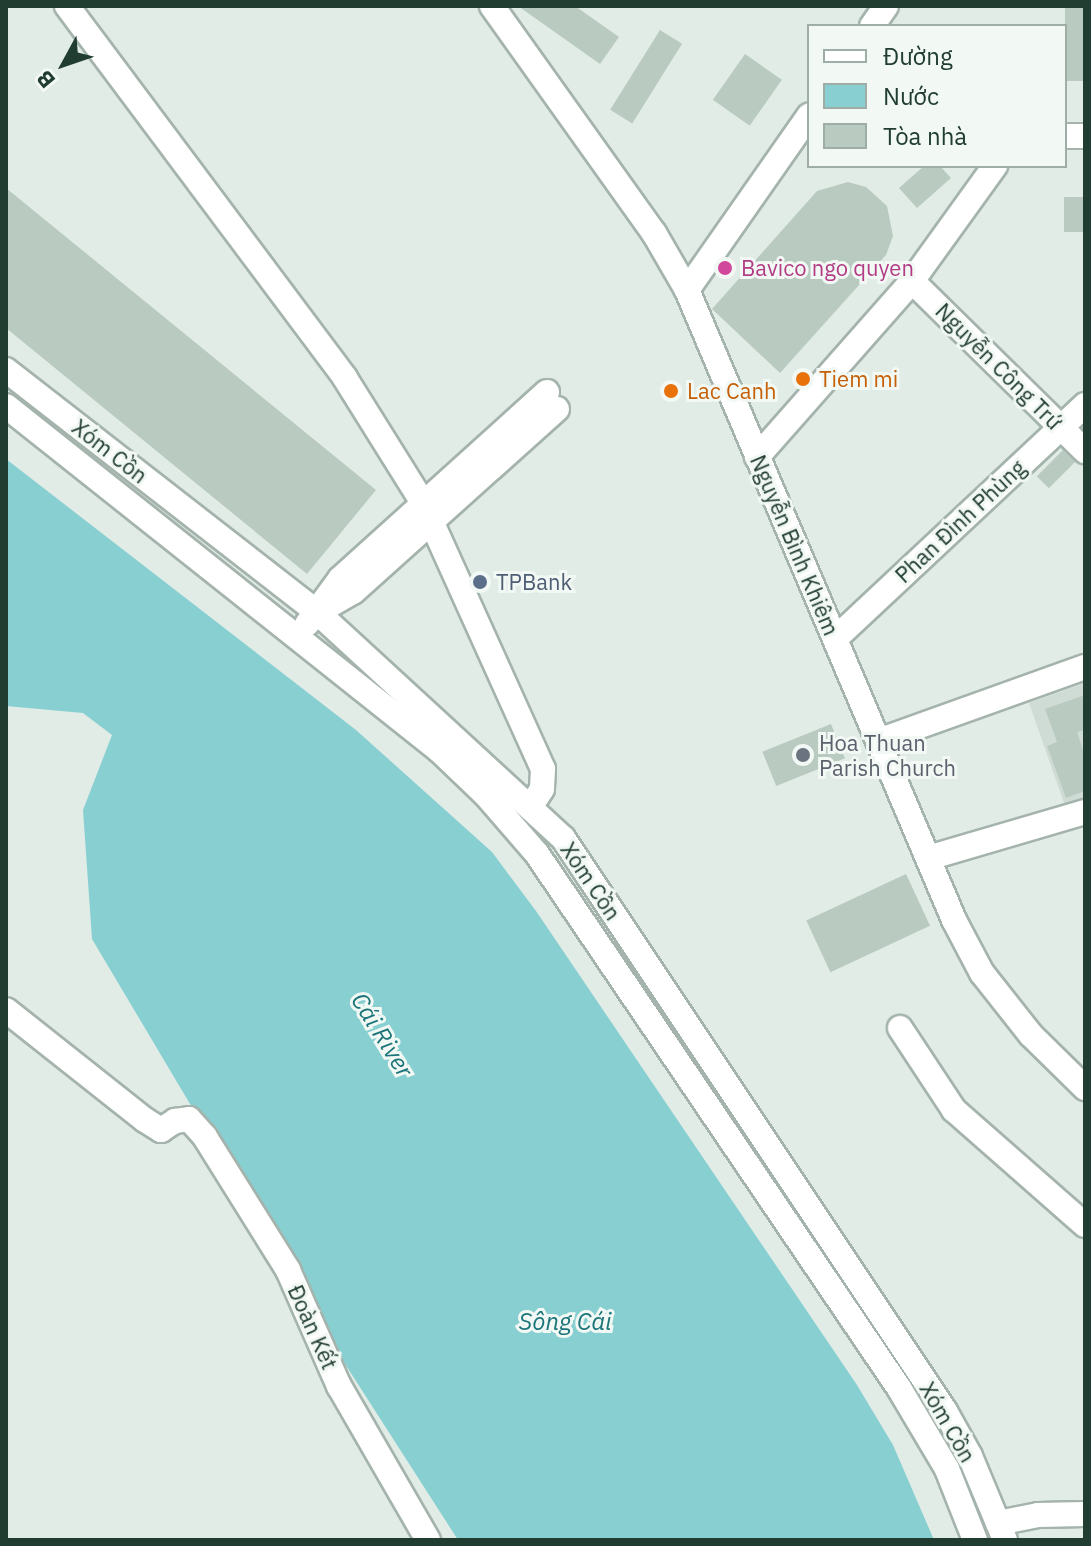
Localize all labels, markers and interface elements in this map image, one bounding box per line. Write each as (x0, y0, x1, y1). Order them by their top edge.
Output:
north arrow (24, 24, 104, 104)
legend (807, 24, 1067, 168)
text: Đường (883, 40, 953, 72)
text: B (29, 65, 61, 95)
text: Nước (883, 80, 939, 112)
text: Tòa nhà (883, 120, 967, 152)
place label: Bavico ngo quyen (741, 255, 914, 281)
marker: Bavico ngo quyen (716, 259, 734, 277)
street label: Nguyễn Công Trứ (930, 297, 1068, 435)
place label: Tiem mi (819, 366, 898, 392)
marker: Tiem mi (794, 370, 812, 388)
place label: Lac Canh (687, 378, 776, 404)
marker: Lac Canh (662, 382, 680, 400)
street label: Xóm Cồn (67, 413, 153, 489)
street label: Nguyễn Bình Khiêm (745, 451, 845, 639)
street label: Phan Đình Phùng (889, 454, 1031, 588)
place label: TPBank (496, 569, 572, 595)
marker: TPBank (471, 573, 489, 591)
place label: Hoa Thuan Parish Church (819, 729, 956, 780)
marker: Hoa Thuan Parish Church (794, 746, 812, 764)
street label: Xóm Cồn (555, 837, 627, 925)
water label: Cái River (345, 988, 419, 1082)
street label: Đoàn Kết (283, 1281, 343, 1373)
water label: Sông Cái (519, 1308, 611, 1336)
street label: Xóm Cồn (914, 1377, 982, 1467)

